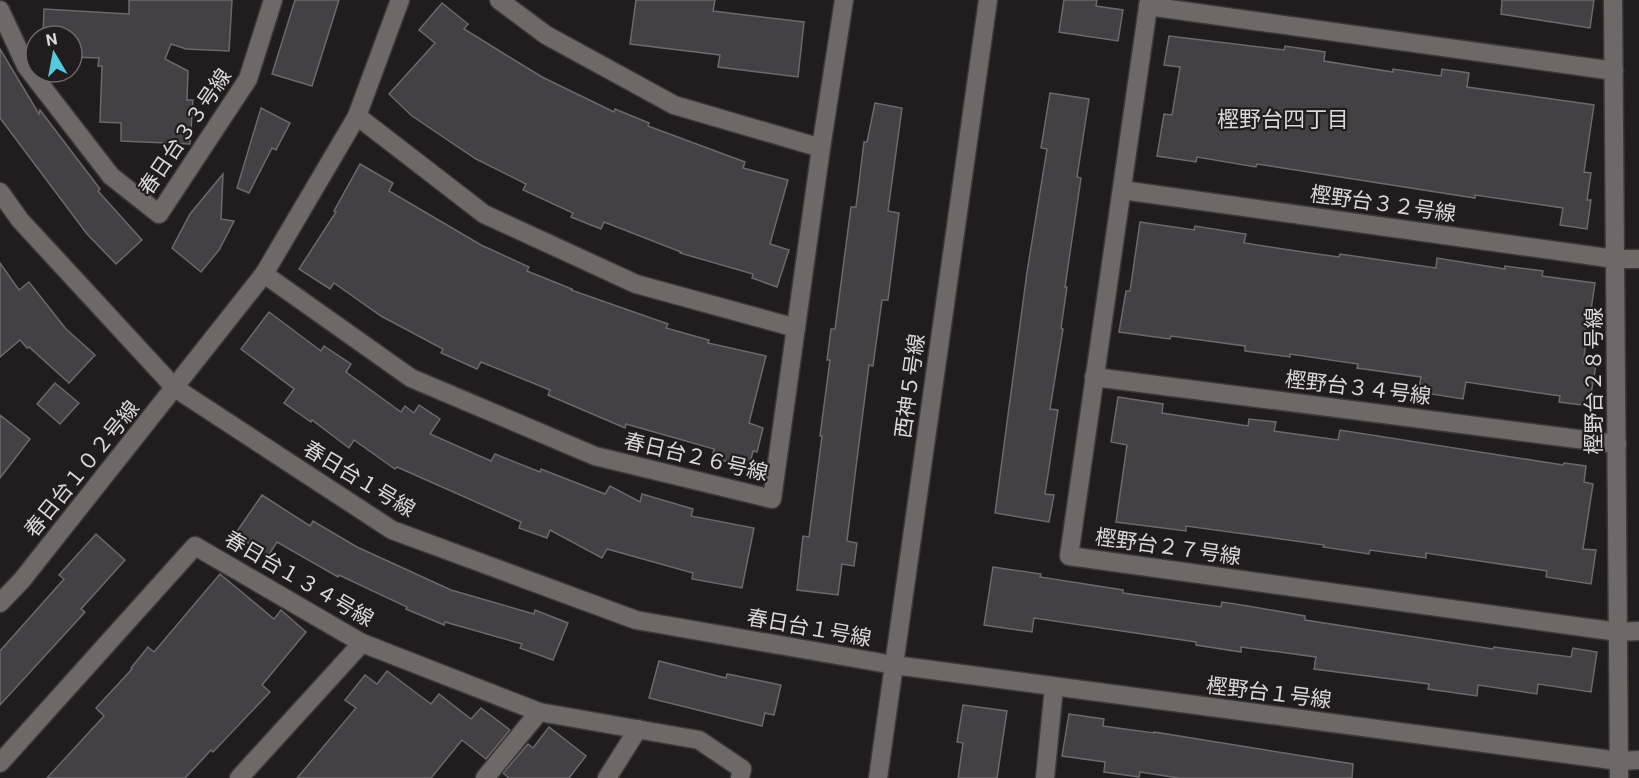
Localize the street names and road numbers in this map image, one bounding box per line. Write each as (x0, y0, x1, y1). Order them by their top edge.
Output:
street label: 春日台３３号線 (134, 64, 236, 200)
street label: 樫野台３２号線 (1309, 182, 1457, 226)
street label: 樫野台２８号線 (1582, 308, 1606, 455)
street label: 西神５号線 (891, 332, 929, 440)
street label: 樫野台３４号線 (1284, 367, 1432, 409)
street label: 春日台１０２号線 (20, 396, 144, 542)
street label: 春日台２６号線 (622, 429, 770, 485)
street label: 春日台１号線 (299, 436, 419, 522)
street label: 樫野台２７号線 (1094, 525, 1242, 569)
street label: 春日台１３４号線 (220, 527, 378, 631)
street label: 春日台１号線 (745, 605, 873, 651)
street label: 樫野台１号線 (1205, 673, 1333, 713)

